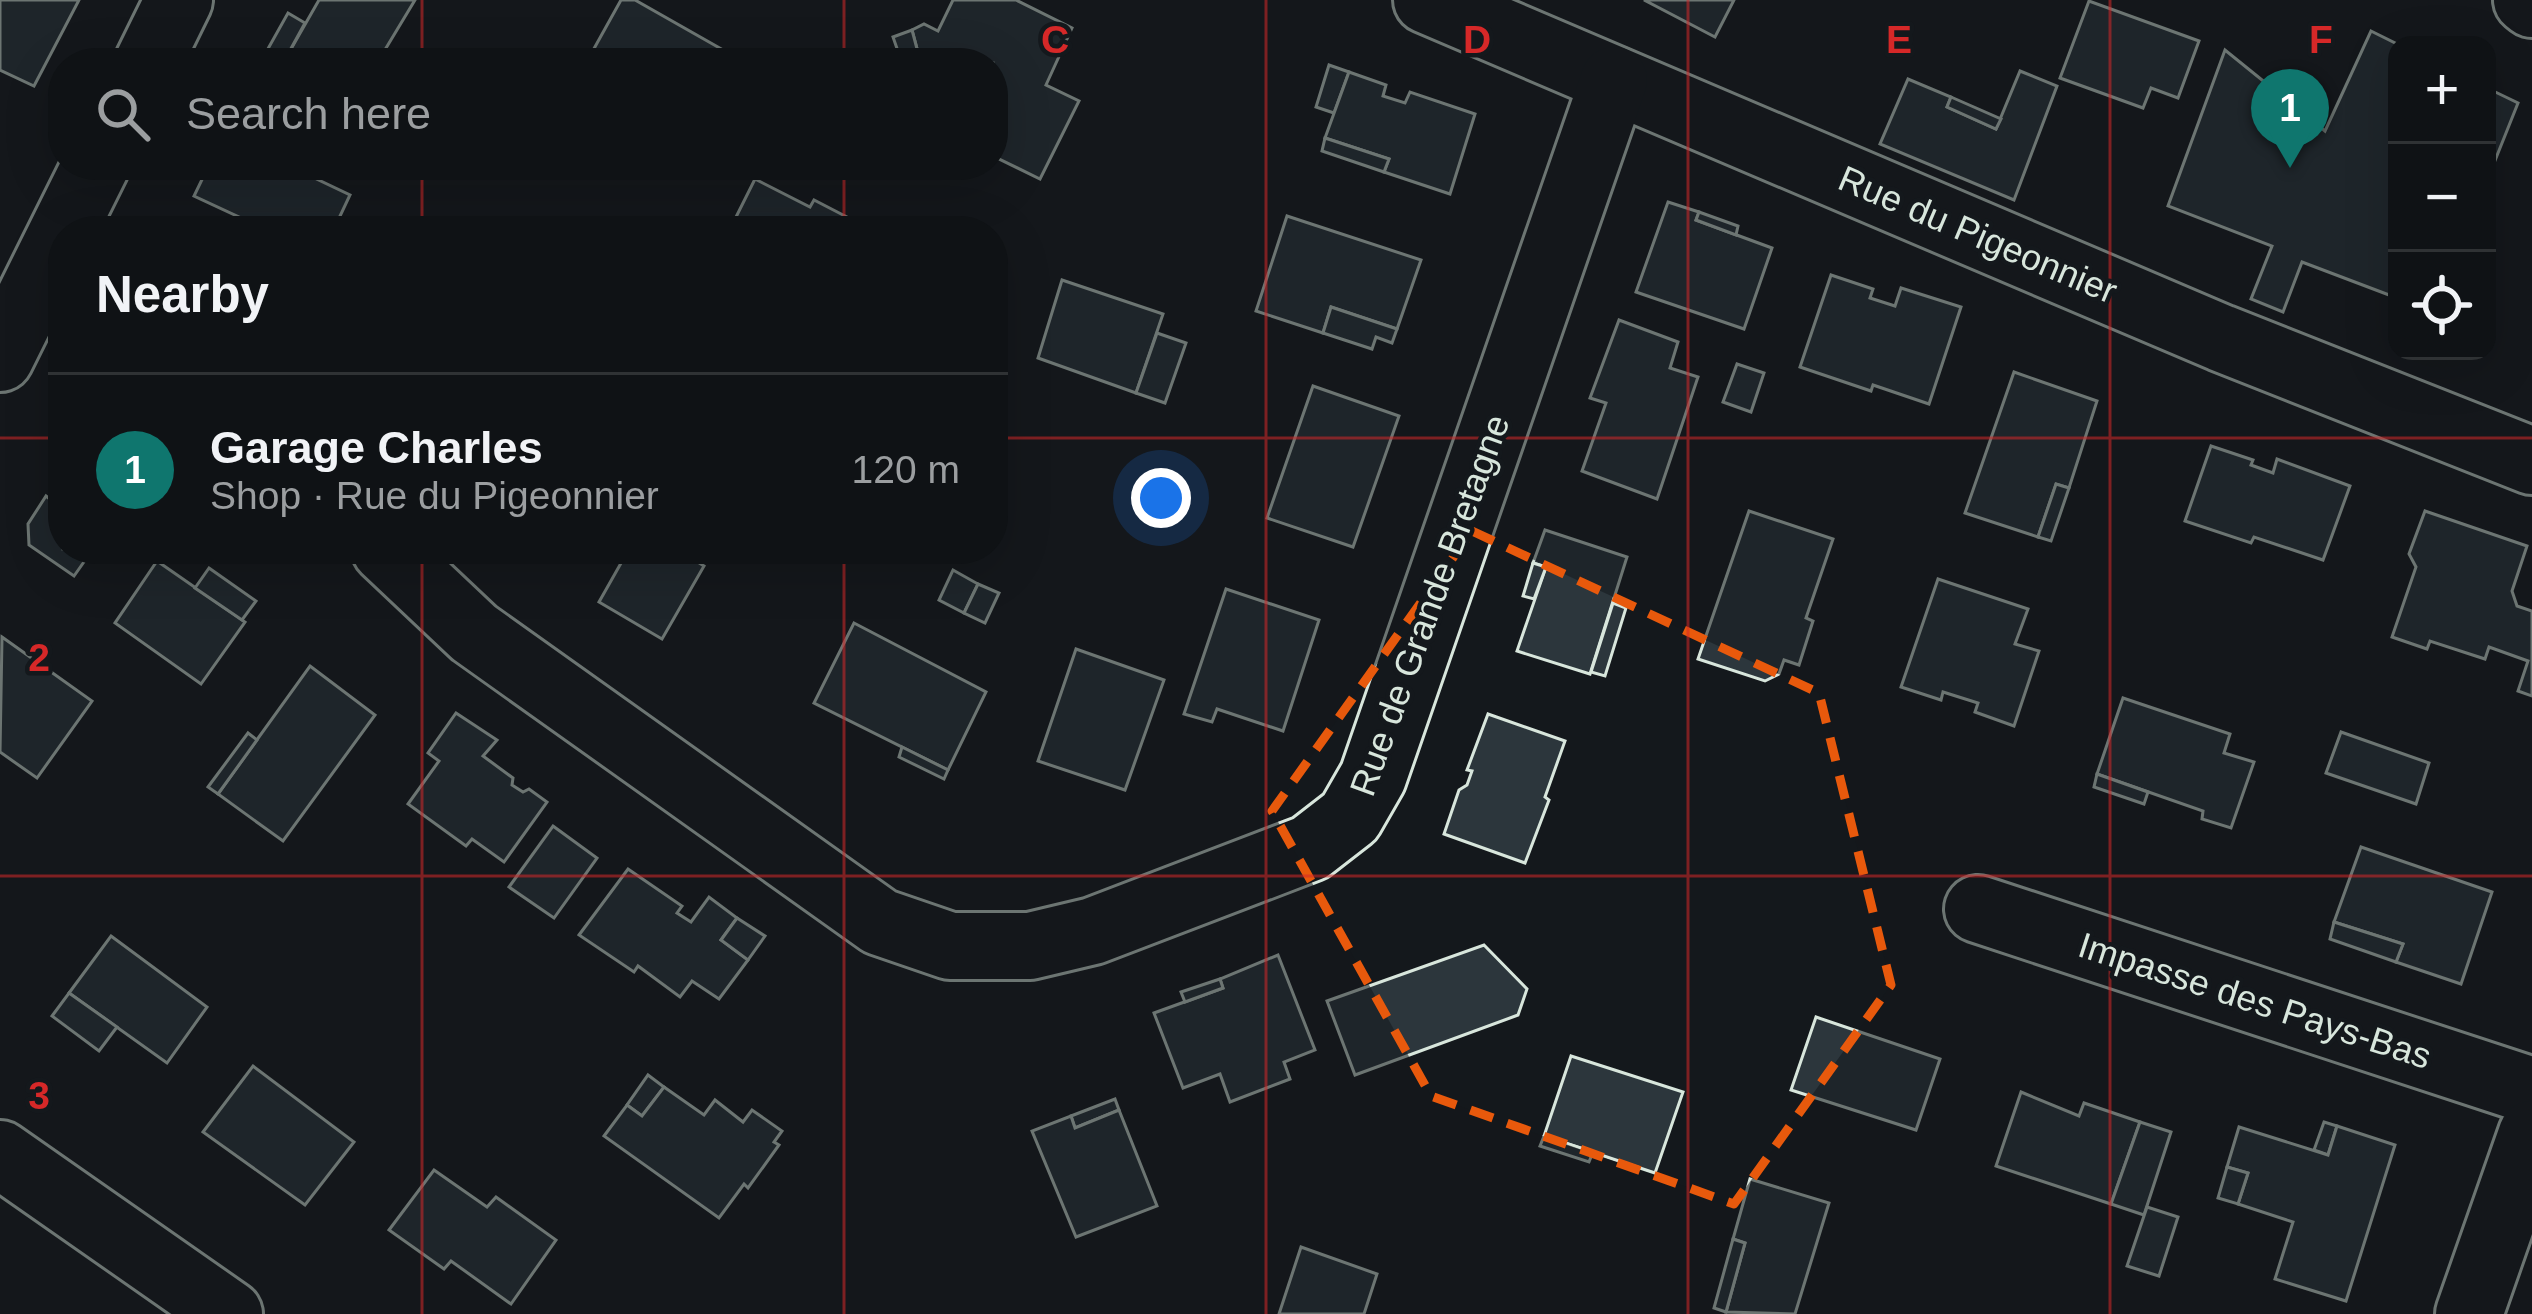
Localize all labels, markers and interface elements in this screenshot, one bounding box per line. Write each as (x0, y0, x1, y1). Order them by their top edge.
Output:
text: C (1041, 18, 1069, 61)
text: D (1463, 18, 1491, 61)
text: E (1886, 18, 1912, 61)
text: F (2309, 18, 2333, 61)
map controls (2388, 36, 2496, 360)
button: + (2388, 36, 2496, 144)
search box (48, 48, 1008, 180)
pin: 1 (2251, 69, 2329, 168)
icon: search (90, 81, 156, 147)
text: Search here (186, 88, 431, 139)
button: − (2388, 144, 2496, 252)
street label: Rue du Pigeonnier (1833, 157, 2123, 312)
button: locate (2388, 252, 2496, 360)
text: Nearby (96, 266, 269, 323)
street label: Rue de Grande Bretagne (1341, 409, 1518, 801)
text: Garage Charles (210, 422, 543, 473)
text: 1 (124, 448, 146, 491)
text: 120 m (852, 448, 960, 491)
your location (1131, 468, 1191, 528)
text: Shop · Rue du Pigeonnier (210, 474, 659, 517)
text: 2 (28, 636, 50, 679)
street label: Impasse des Pays-Bas (2073, 924, 2436, 1077)
text: 3 (28, 1074, 50, 1117)

